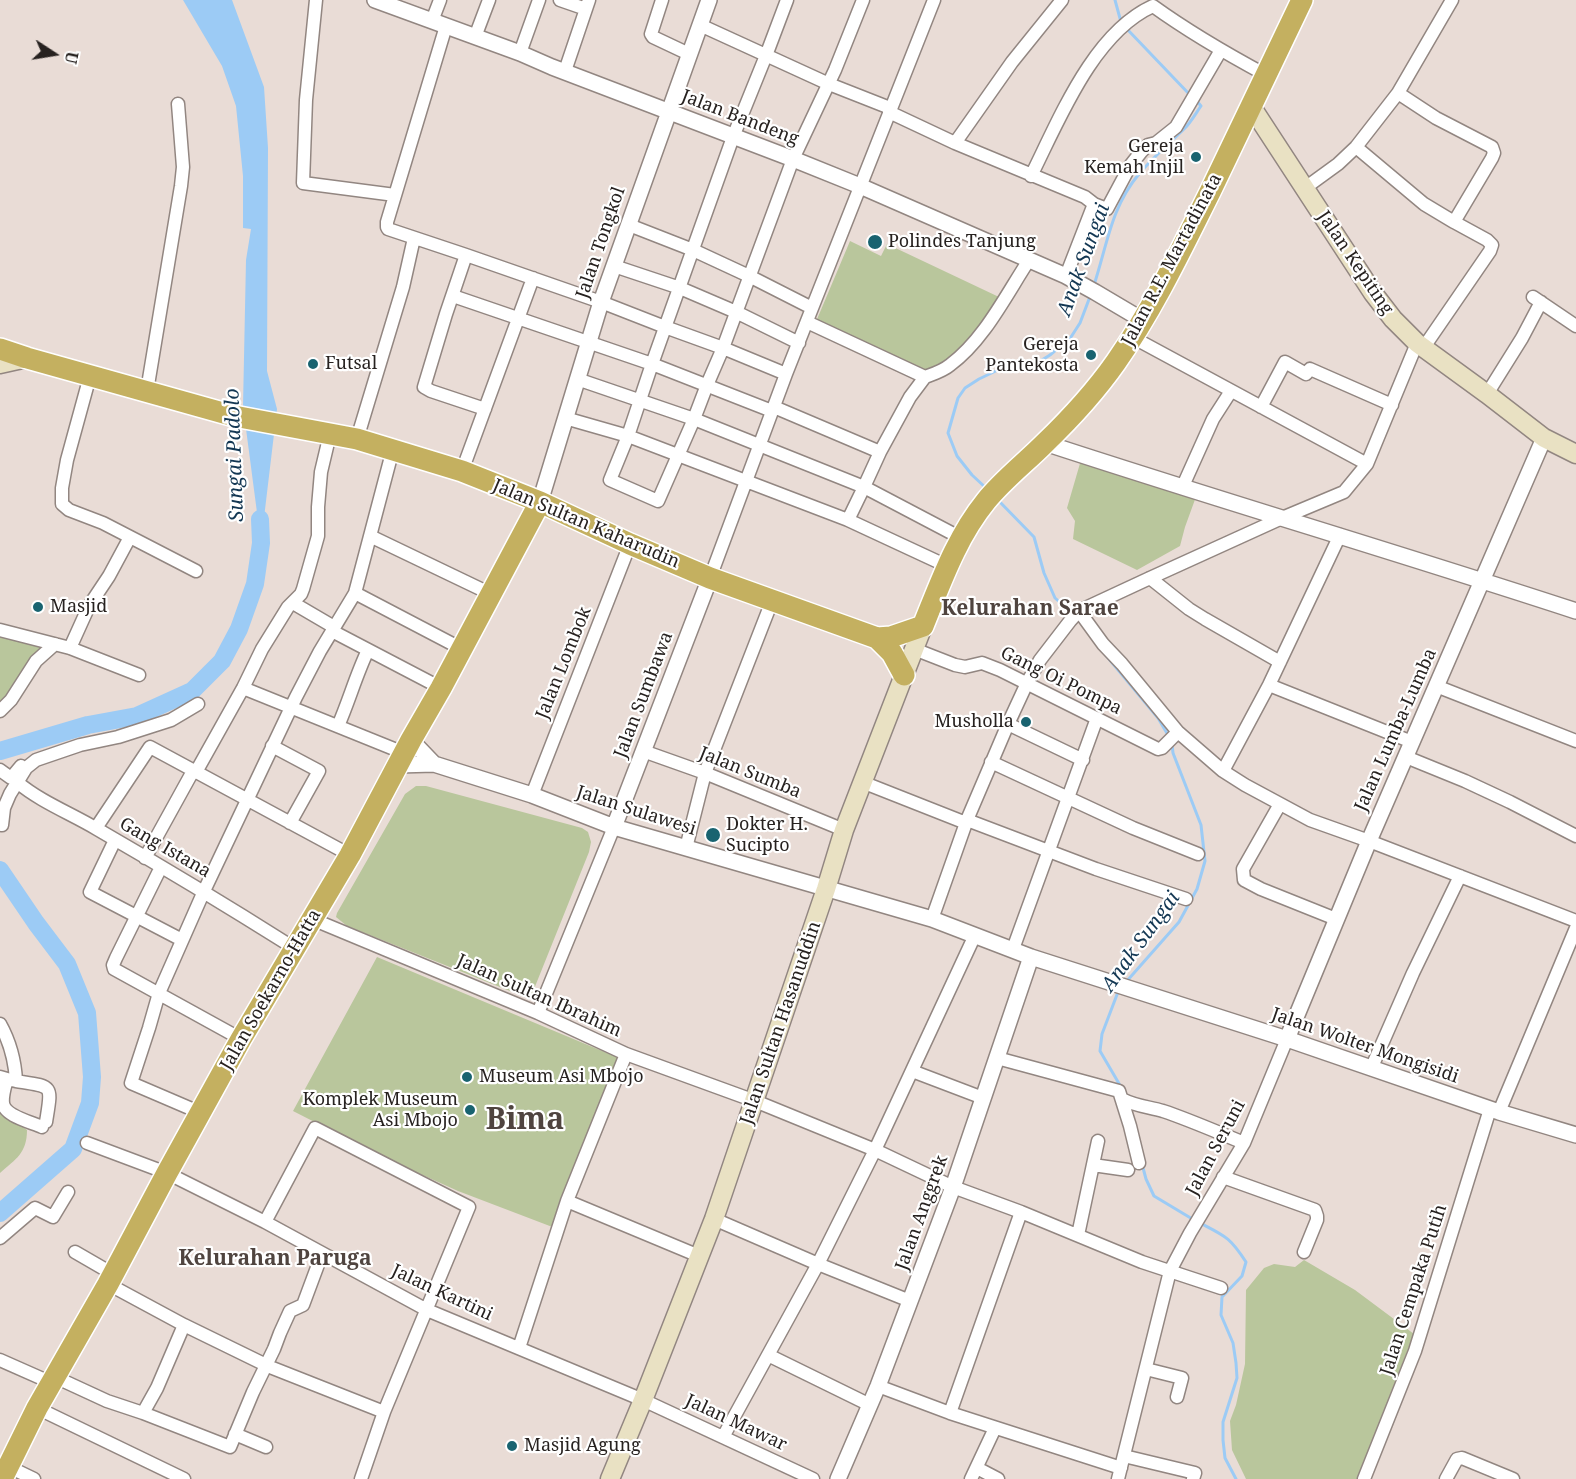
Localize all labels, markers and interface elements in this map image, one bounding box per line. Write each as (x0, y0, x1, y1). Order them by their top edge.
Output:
north arrow (24, 24, 84, 84)
text: U (60, 50, 84, 66)
street label: Jalan Bandeng (678, 86, 802, 150)
place label: Gereja Kemah Injil (1084, 136, 1184, 178)
marker: Gereja Kemah Injil (1189, 150, 1203, 164)
street label: Jalan R.E. Martadinata (1117, 170, 1227, 350)
street label: Jalan Tongkol (572, 184, 630, 302)
water label: Anak Sungai (1053, 201, 1115, 319)
street label: Jalan Kepiting (1312, 207, 1398, 319)
place label: Polindes Tanjung (888, 231, 1036, 253)
marker: Polindes Tanjung (866, 233, 884, 251)
place label: Gereja Pantekosta (985, 334, 1079, 376)
marker: Gereja Pantekosta (1084, 348, 1098, 362)
place label: Futsal (325, 353, 377, 375)
marker: Futsal (306, 357, 320, 371)
water label: Sungai Padolo (221, 388, 249, 522)
street label: Jalan Sultan Kaharudin (489, 475, 683, 573)
place label: Masjid (50, 596, 107, 618)
district label: Kelurahan Sarae (941, 596, 1119, 622)
marker: Masjid (31, 600, 45, 614)
street label: Jalan Lombok (532, 604, 596, 722)
street label: Jalan Sumbawa (610, 629, 678, 761)
street label: Gang Oi Pompa (997, 642, 1125, 720)
street label: Jalan Lumba-Lumba (1350, 645, 1442, 815)
place label: Musholla (934, 711, 1014, 733)
marker: Musholla (1019, 715, 1033, 729)
street label: Jalan Sumba (696, 743, 804, 803)
street label: Jalan Sulawesi (573, 781, 699, 841)
street label: Gang Istana (115, 813, 215, 883)
place label: Dokter H. Sucipto (726, 814, 808, 856)
marker: Dokter H. Sucipto (704, 826, 722, 844)
water label: Anak Sungai (1097, 887, 1185, 997)
street label: Jalan Soekarno-Hatta (216, 906, 326, 1074)
street label: Jalan Sultan Hasanuddin (736, 919, 826, 1127)
street label: Jalan Sultan Ibrahim (453, 950, 625, 1042)
street label: Jalan Wolter Mongisidi (1269, 1004, 1461, 1088)
place label: Museum Asi Mbojo (479, 1066, 644, 1088)
marker: Museum Asi Mbojo (460, 1070, 474, 1084)
place label: Komplek Museum Asi Mbojo (302, 1089, 458, 1132)
street label: Jalan Seruni (1182, 1096, 1250, 1200)
district label: Bima (486, 1102, 564, 1138)
marker: Komplek Museum Asi Mbojo (463, 1103, 477, 1117)
street label: Jalan Anggrek (891, 1153, 953, 1273)
street label: Jalan Cempaka Putih (1376, 1202, 1452, 1378)
district label: Kelurahan Paruga (179, 1246, 371, 1272)
street label: Jalan Kartini (388, 1260, 496, 1326)
street label: Jalan Mawar (682, 1390, 790, 1456)
place label: Masjid Agung (524, 1435, 641, 1457)
marker: Masjid Agung (505, 1439, 519, 1453)

